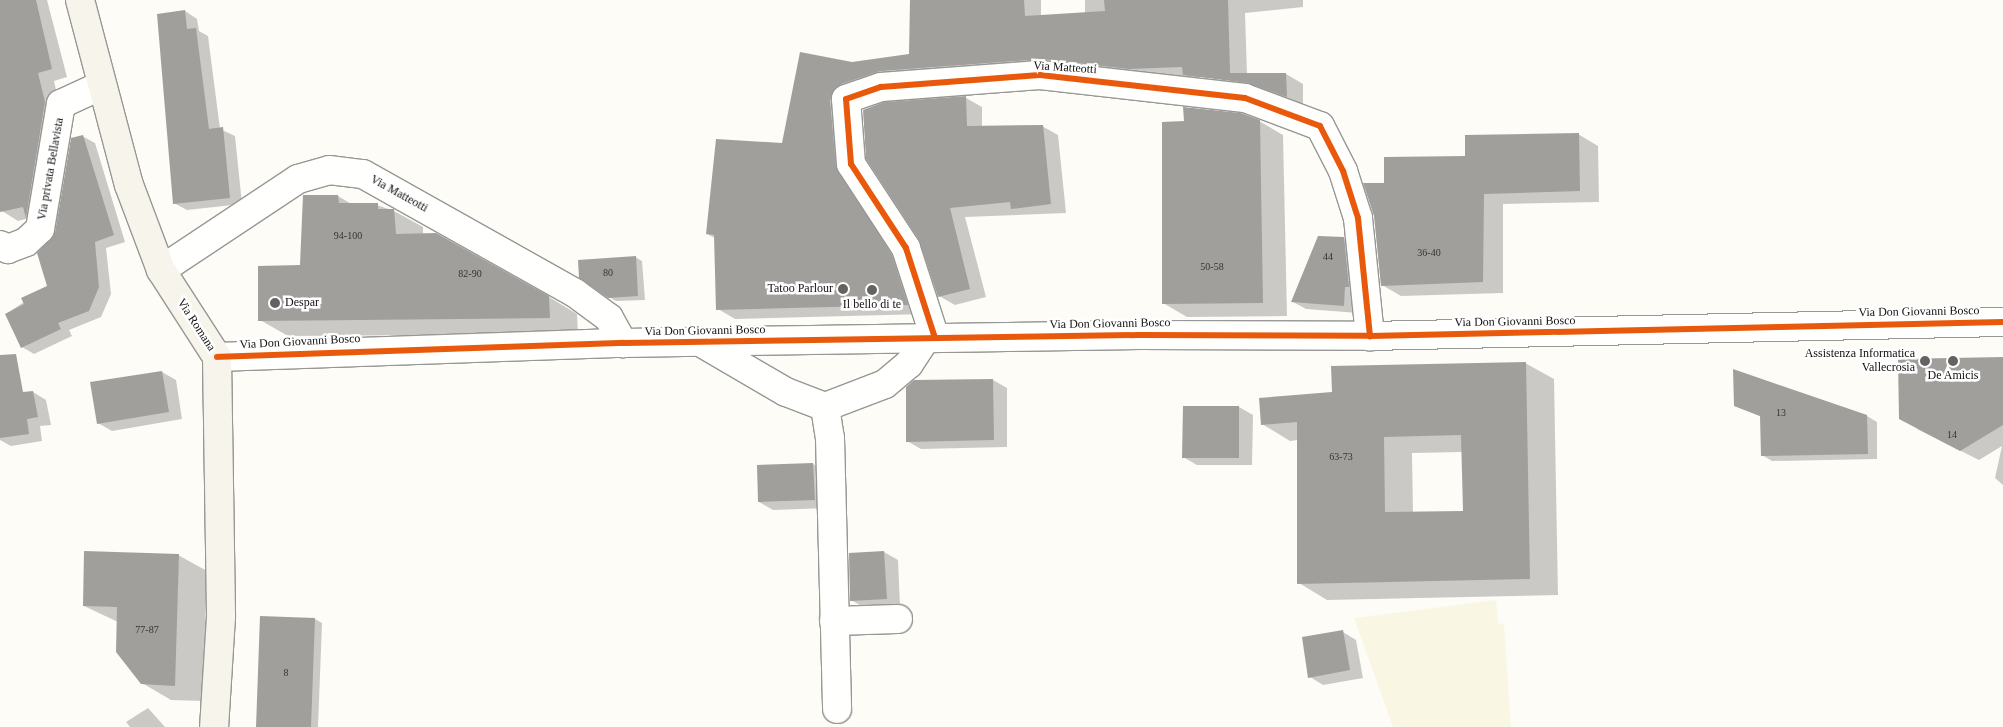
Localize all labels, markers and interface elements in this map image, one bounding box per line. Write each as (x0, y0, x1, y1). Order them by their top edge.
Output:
street label: Via Matteotti (1033, 59, 1097, 77)
street label: Via privata Bellavista (35, 117, 67, 221)
street label: Via Matteotti (368, 172, 430, 216)
house number: 94-100 (334, 230, 362, 242)
house number: 36-40 (1417, 247, 1441, 259)
house number: 44 (1323, 251, 1333, 263)
house number: 50-58 (1200, 261, 1224, 273)
house number: 80 (603, 267, 613, 279)
house number: 82-90 (458, 268, 482, 280)
place label: Tatoo Parlour (768, 282, 833, 296)
marker: Tatoo Parlour (837, 283, 849, 295)
marker: Il bello di te (866, 284, 878, 296)
street label: Via Romana (174, 296, 218, 354)
place label: Despar (285, 296, 319, 310)
marker: Despar (269, 297, 281, 309)
place label: Il bello di te (843, 298, 901, 312)
street label: Via Don Giovanni Bosco (1858, 304, 1980, 320)
street label: Via Don Giovanni Bosco (1454, 314, 1576, 330)
street label: Via Don Giovanni Bosco (1049, 316, 1171, 332)
street label: Via Don Giovanni Bosco (644, 323, 766, 339)
street label: Via Don Giovanni Bosco (239, 332, 361, 352)
place label: Assistenza Informatica Vallecrosia (1805, 347, 1915, 375)
marker: Assistenza Informatica Vallecrosia (1919, 355, 1931, 367)
marker: De Amicis (1947, 355, 1959, 367)
place label: De Amicis (1927, 369, 1979, 383)
house number: 13 (1776, 407, 1786, 419)
house number: 14 (1947, 429, 1957, 441)
house number: 63-73 (1329, 451, 1353, 463)
house number: 77-87 (135, 624, 159, 636)
house number: 8 (284, 667, 288, 679)

